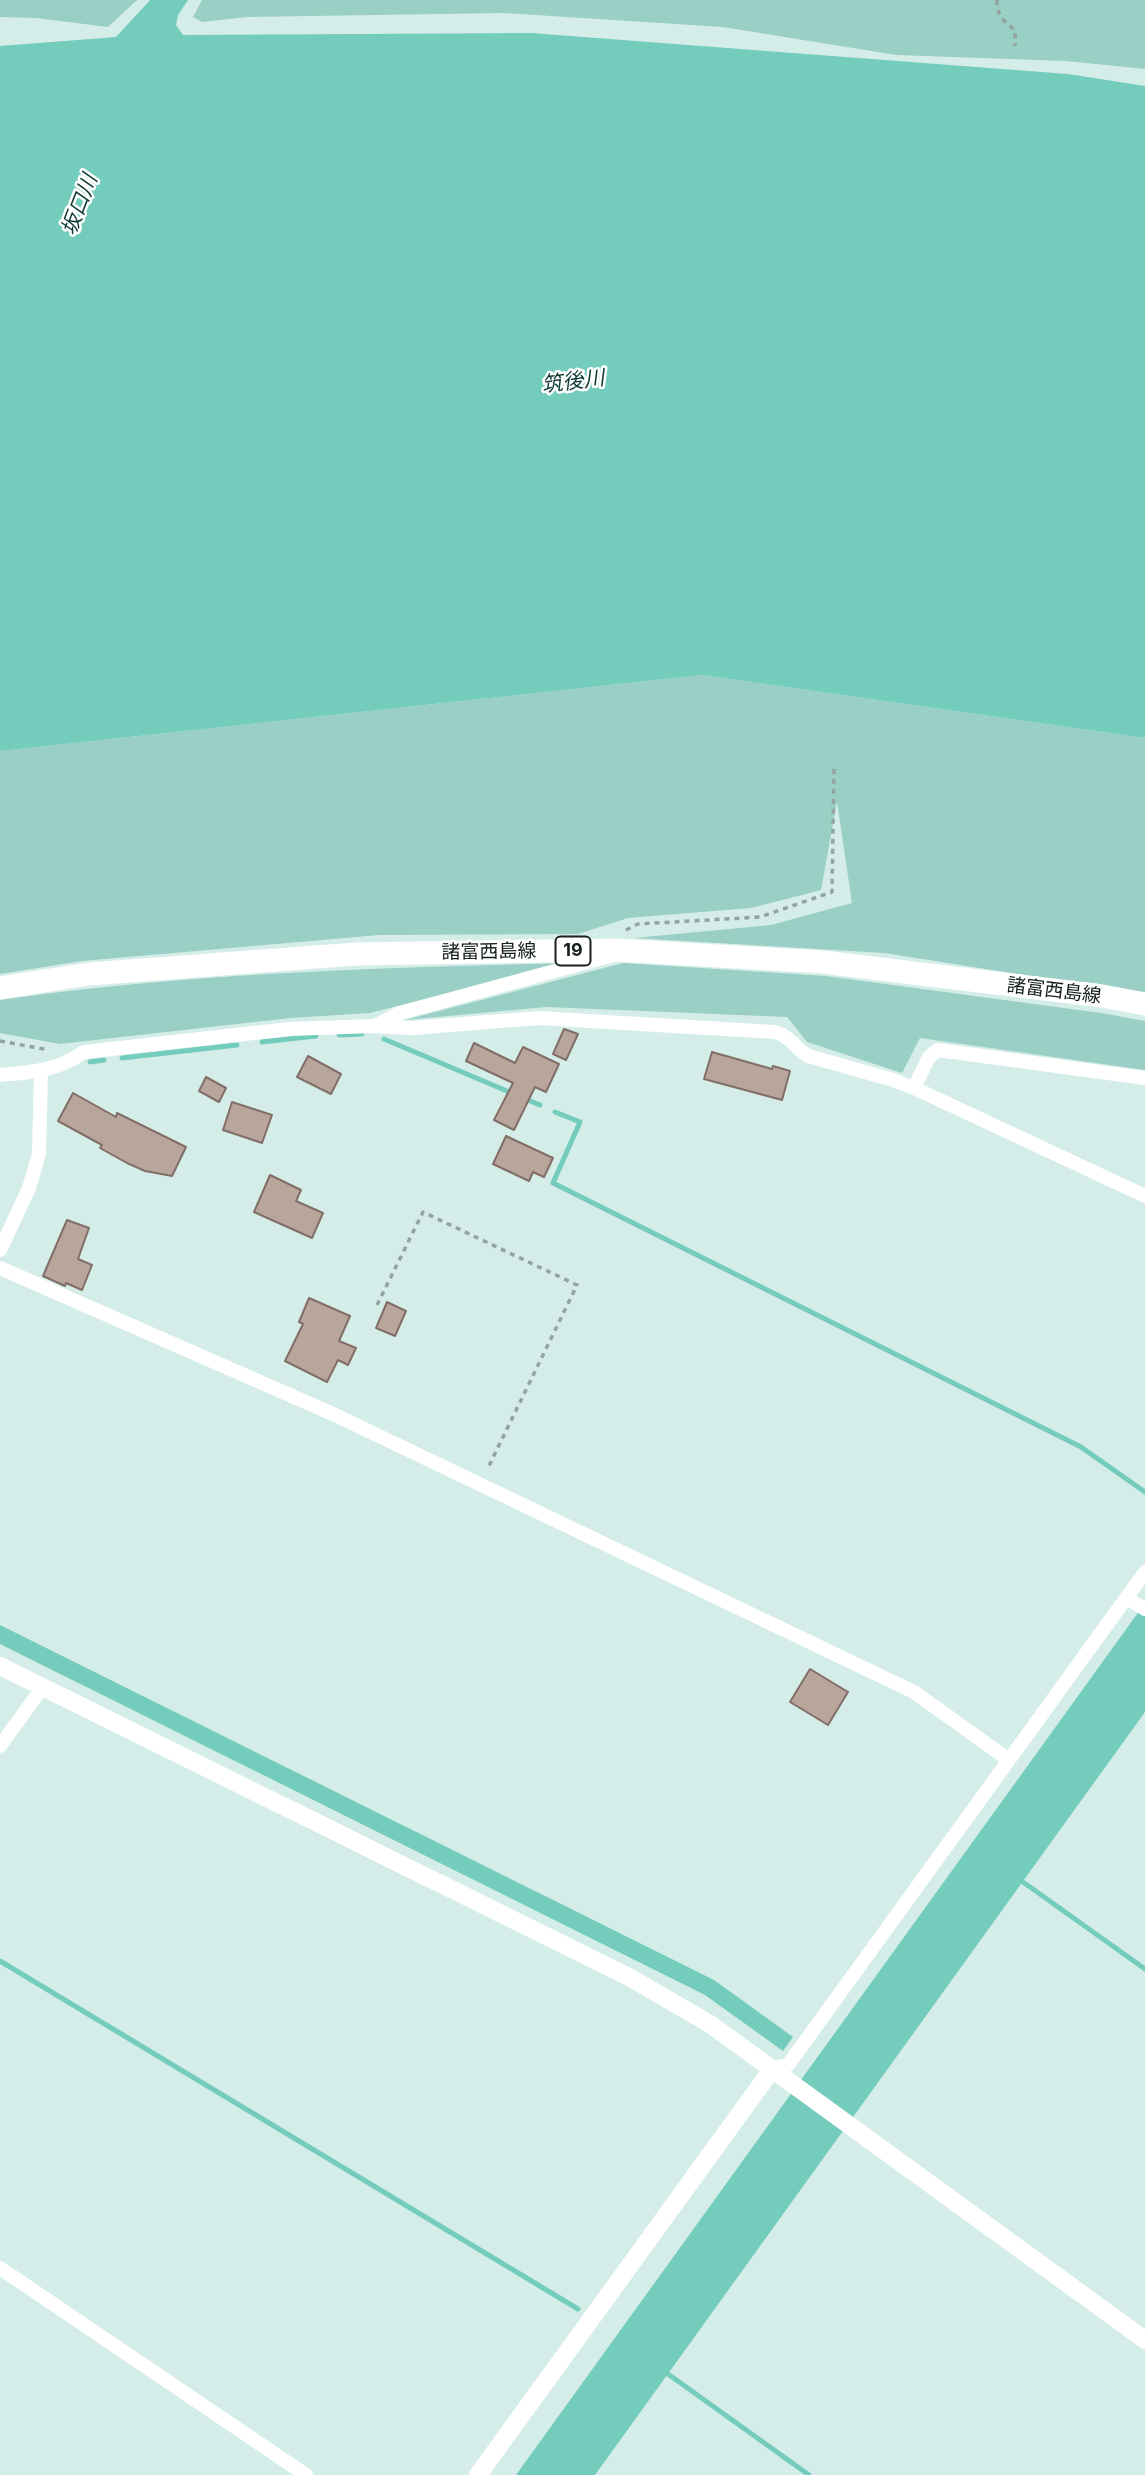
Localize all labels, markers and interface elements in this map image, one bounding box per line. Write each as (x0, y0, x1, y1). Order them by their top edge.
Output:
water label: 坂口川 (57, 171, 103, 239)
water label: 筑後川 (540, 366, 606, 398)
road number: 19 (556, 936, 590, 966)
street label: 諸富西島線 (441, 940, 537, 964)
street label: 諸富西島線 (1005, 974, 1103, 1008)

